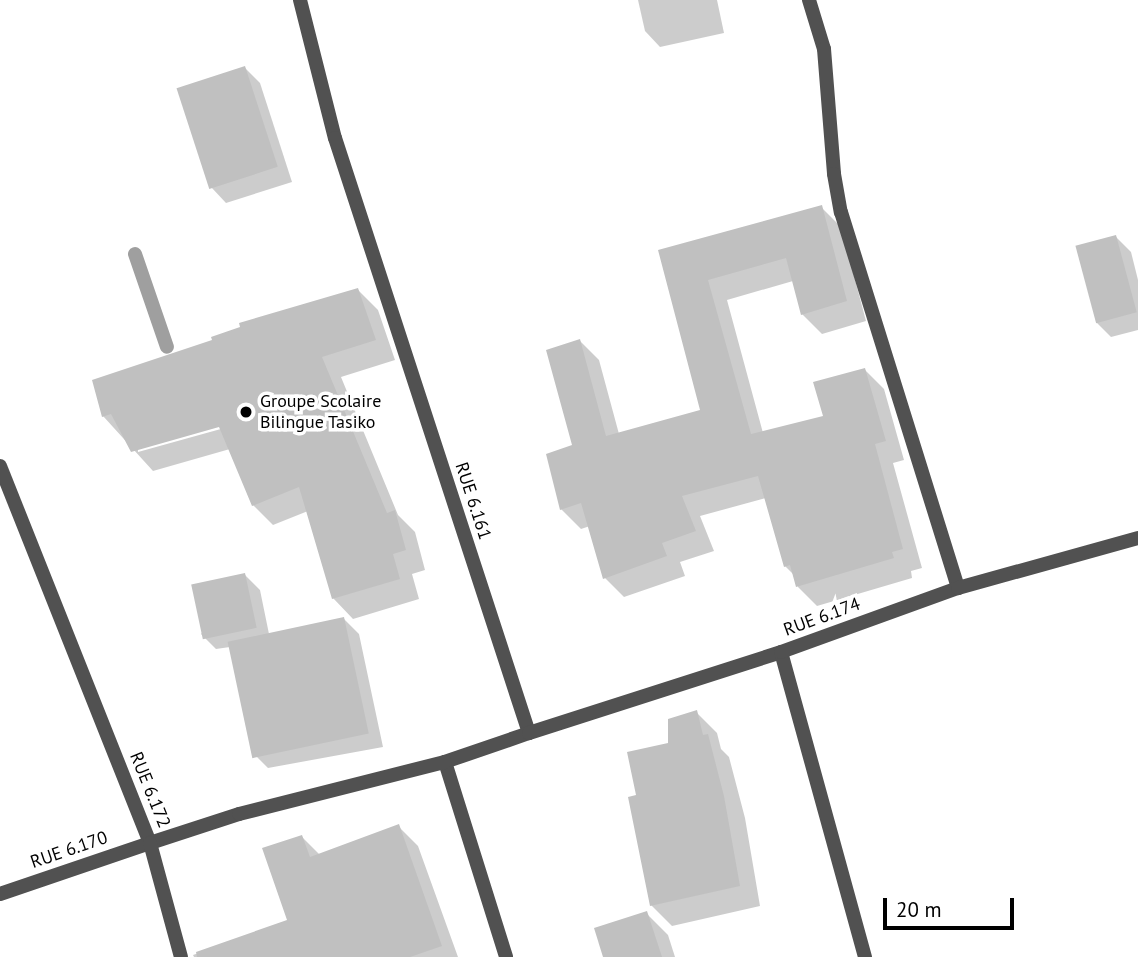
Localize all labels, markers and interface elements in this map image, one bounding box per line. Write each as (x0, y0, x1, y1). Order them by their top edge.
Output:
place label: Groupe Scolaire Bilingue Tasiko (260, 391, 381, 434)
marker: Groupe Scolaire Bilingue Tasiko (238, 404, 254, 420)
street label: RUE 6.161 (450, 460, 496, 542)
street label: RUE 6.174 (781, 593, 863, 641)
street label: RUE 6.172 (125, 749, 175, 831)
street label: RUE 6.170 (28, 827, 110, 873)
scale bar (886, 884, 1017, 928)
text: 20 m (896, 896, 942, 923)

